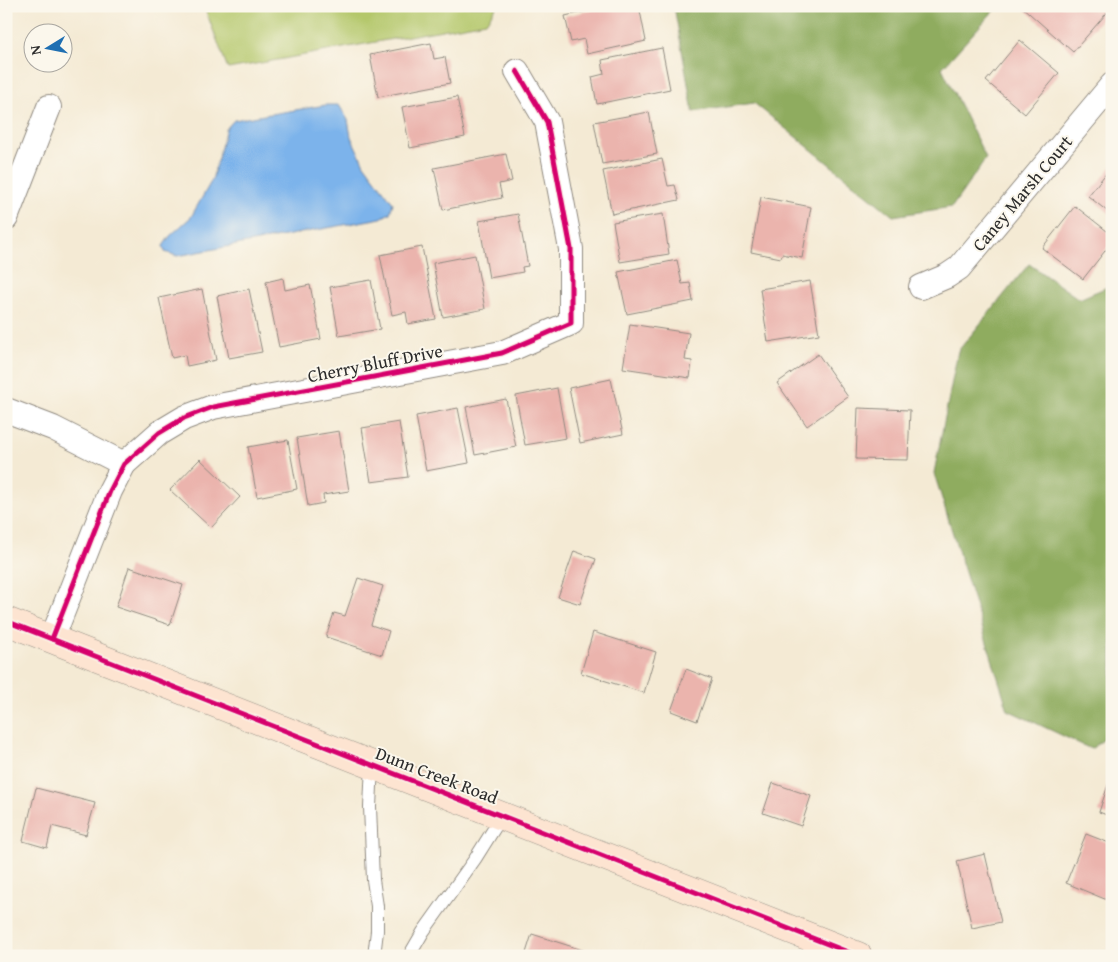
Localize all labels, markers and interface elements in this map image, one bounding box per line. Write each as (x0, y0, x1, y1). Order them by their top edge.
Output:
north arrow (22, 22, 72, 72)
text: N (24, 43, 46, 57)
street label: Caney Marsh Court (965, 129, 1079, 257)
street label: Cherry Bluff Drive (305, 337, 445, 389)
street label: Dunn Creek Road (372, 739, 503, 811)

